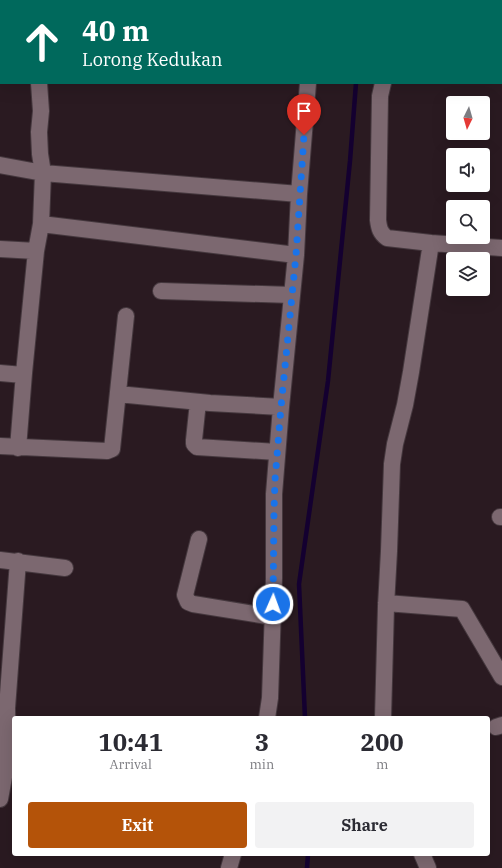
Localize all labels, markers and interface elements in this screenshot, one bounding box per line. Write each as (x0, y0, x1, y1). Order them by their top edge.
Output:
text: 40 m (82, 12, 149, 49)
icon: ahead (16, 16, 68, 68)
text: Lorong Kedukan (82, 48, 222, 71)
pin (287, 94, 321, 135)
north arrow (446, 96, 490, 140)
map controls (446, 96, 490, 296)
icon: arrive (293, 100, 315, 122)
button: sound (446, 148, 490, 192)
button: search (446, 200, 490, 244)
button: layers (446, 252, 490, 296)
position arrow (252, 583, 294, 625)
text: 10:41 (98, 726, 163, 758)
text: 3 (255, 726, 269, 758)
text: 200 (361, 726, 404, 758)
text: Arrival (110, 756, 152, 773)
text: min (249, 756, 274, 773)
text: m (376, 756, 388, 773)
button: Exit (28, 802, 247, 848)
button: Share (255, 802, 474, 848)

